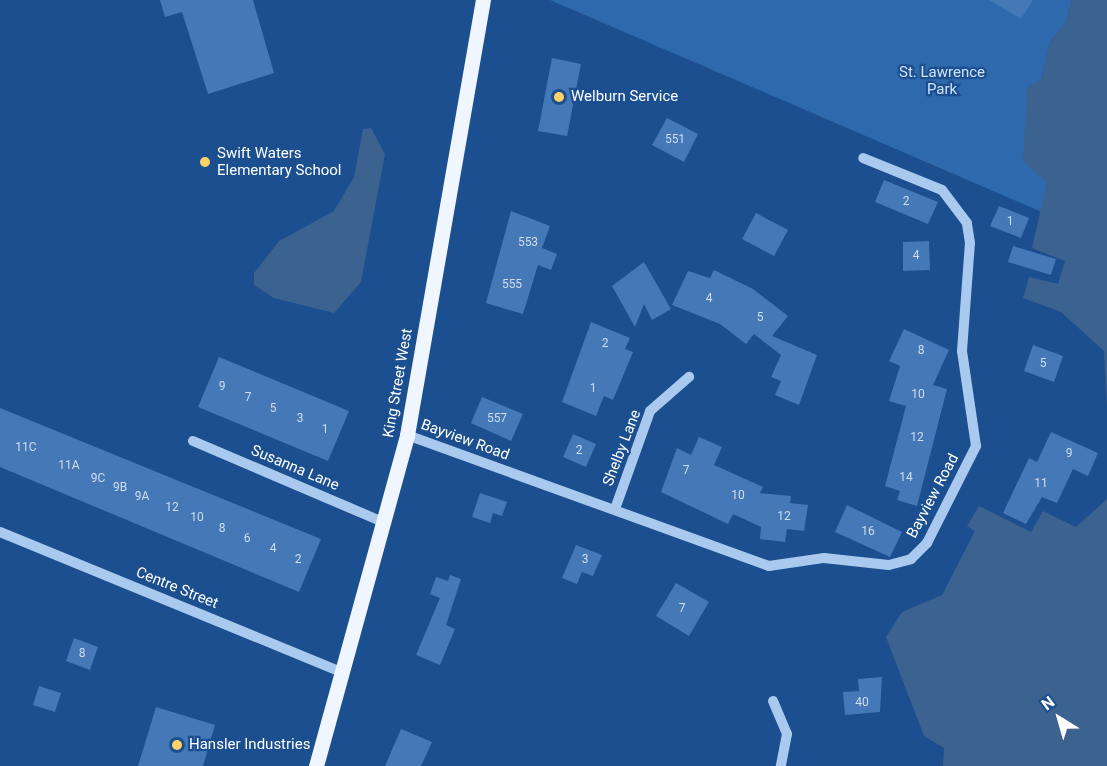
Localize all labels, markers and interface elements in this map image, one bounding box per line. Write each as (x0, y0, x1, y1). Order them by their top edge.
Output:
park label: St. Lawrence Park (899, 63, 985, 98)
place label: Welburn Service (571, 88, 678, 106)
marker: Welburn Service (552, 90, 566, 104)
house number: 551 (665, 133, 685, 147)
place label: Swift Waters Elementary School (217, 144, 341, 179)
marker: Swift Waters Elementary School (198, 155, 212, 169)
house number: 2 (903, 195, 909, 209)
house number: 1 (1007, 215, 1013, 229)
house number: 553 (518, 236, 538, 250)
house number: 4 (913, 249, 919, 263)
house number: 555 (502, 278, 522, 292)
house number: 4 (706, 292, 712, 306)
house number: 5 (757, 311, 763, 325)
street label: King Street West (380, 327, 416, 439)
house number: 2 (602, 337, 608, 351)
house number: 8 (918, 344, 924, 358)
house number: 5 (1040, 357, 1046, 371)
house number: 9 (219, 380, 225, 394)
house number: 1 (590, 382, 596, 396)
house number: 10 (911, 388, 925, 402)
house number: 7 (245, 391, 251, 405)
house number: 5 (270, 402, 276, 416)
street label: Shelby Lane (599, 407, 645, 489)
house number: 3 (297, 412, 303, 426)
house number: 557 (487, 412, 507, 426)
street label: Bayview Road (418, 416, 512, 464)
house number: 1 (322, 423, 328, 437)
house number: 12 (910, 431, 924, 445)
house number: 11C (15, 441, 37, 455)
street label: Susanna Lane (248, 441, 342, 495)
house number: 2 (576, 444, 582, 458)
house number: 9 (1066, 447, 1072, 461)
street label: Bayview Road (903, 451, 963, 541)
house number: 11A (58, 459, 80, 473)
house number: 7 (683, 464, 689, 478)
house number: 14 (899, 471, 913, 485)
house number: 9C (91, 472, 105, 486)
house number: 11 (1034, 477, 1048, 491)
house number: 9B (113, 481, 127, 495)
house number: 10 (731, 489, 745, 503)
house number: 9A (135, 490, 149, 504)
house number: 12 (165, 501, 179, 515)
house number: 12 (777, 510, 791, 524)
house number: 10 (190, 511, 204, 525)
house number: 8 (219, 522, 225, 536)
house number: 16 (861, 525, 875, 539)
house number: 6 (244, 532, 250, 546)
house number: 4 (270, 542, 276, 556)
house number: 2 (295, 553, 301, 567)
house number: 3 (582, 553, 588, 567)
street label: Centre Street (133, 563, 221, 613)
house number: 7 (679, 602, 685, 616)
house number: 8 (79, 647, 85, 661)
north arrow (1029, 688, 1089, 748)
text: N (1038, 692, 1058, 714)
house number: 40 (855, 696, 869, 710)
place label: Hansler Industries (189, 736, 310, 754)
marker: Hansler Industries (170, 738, 184, 752)

